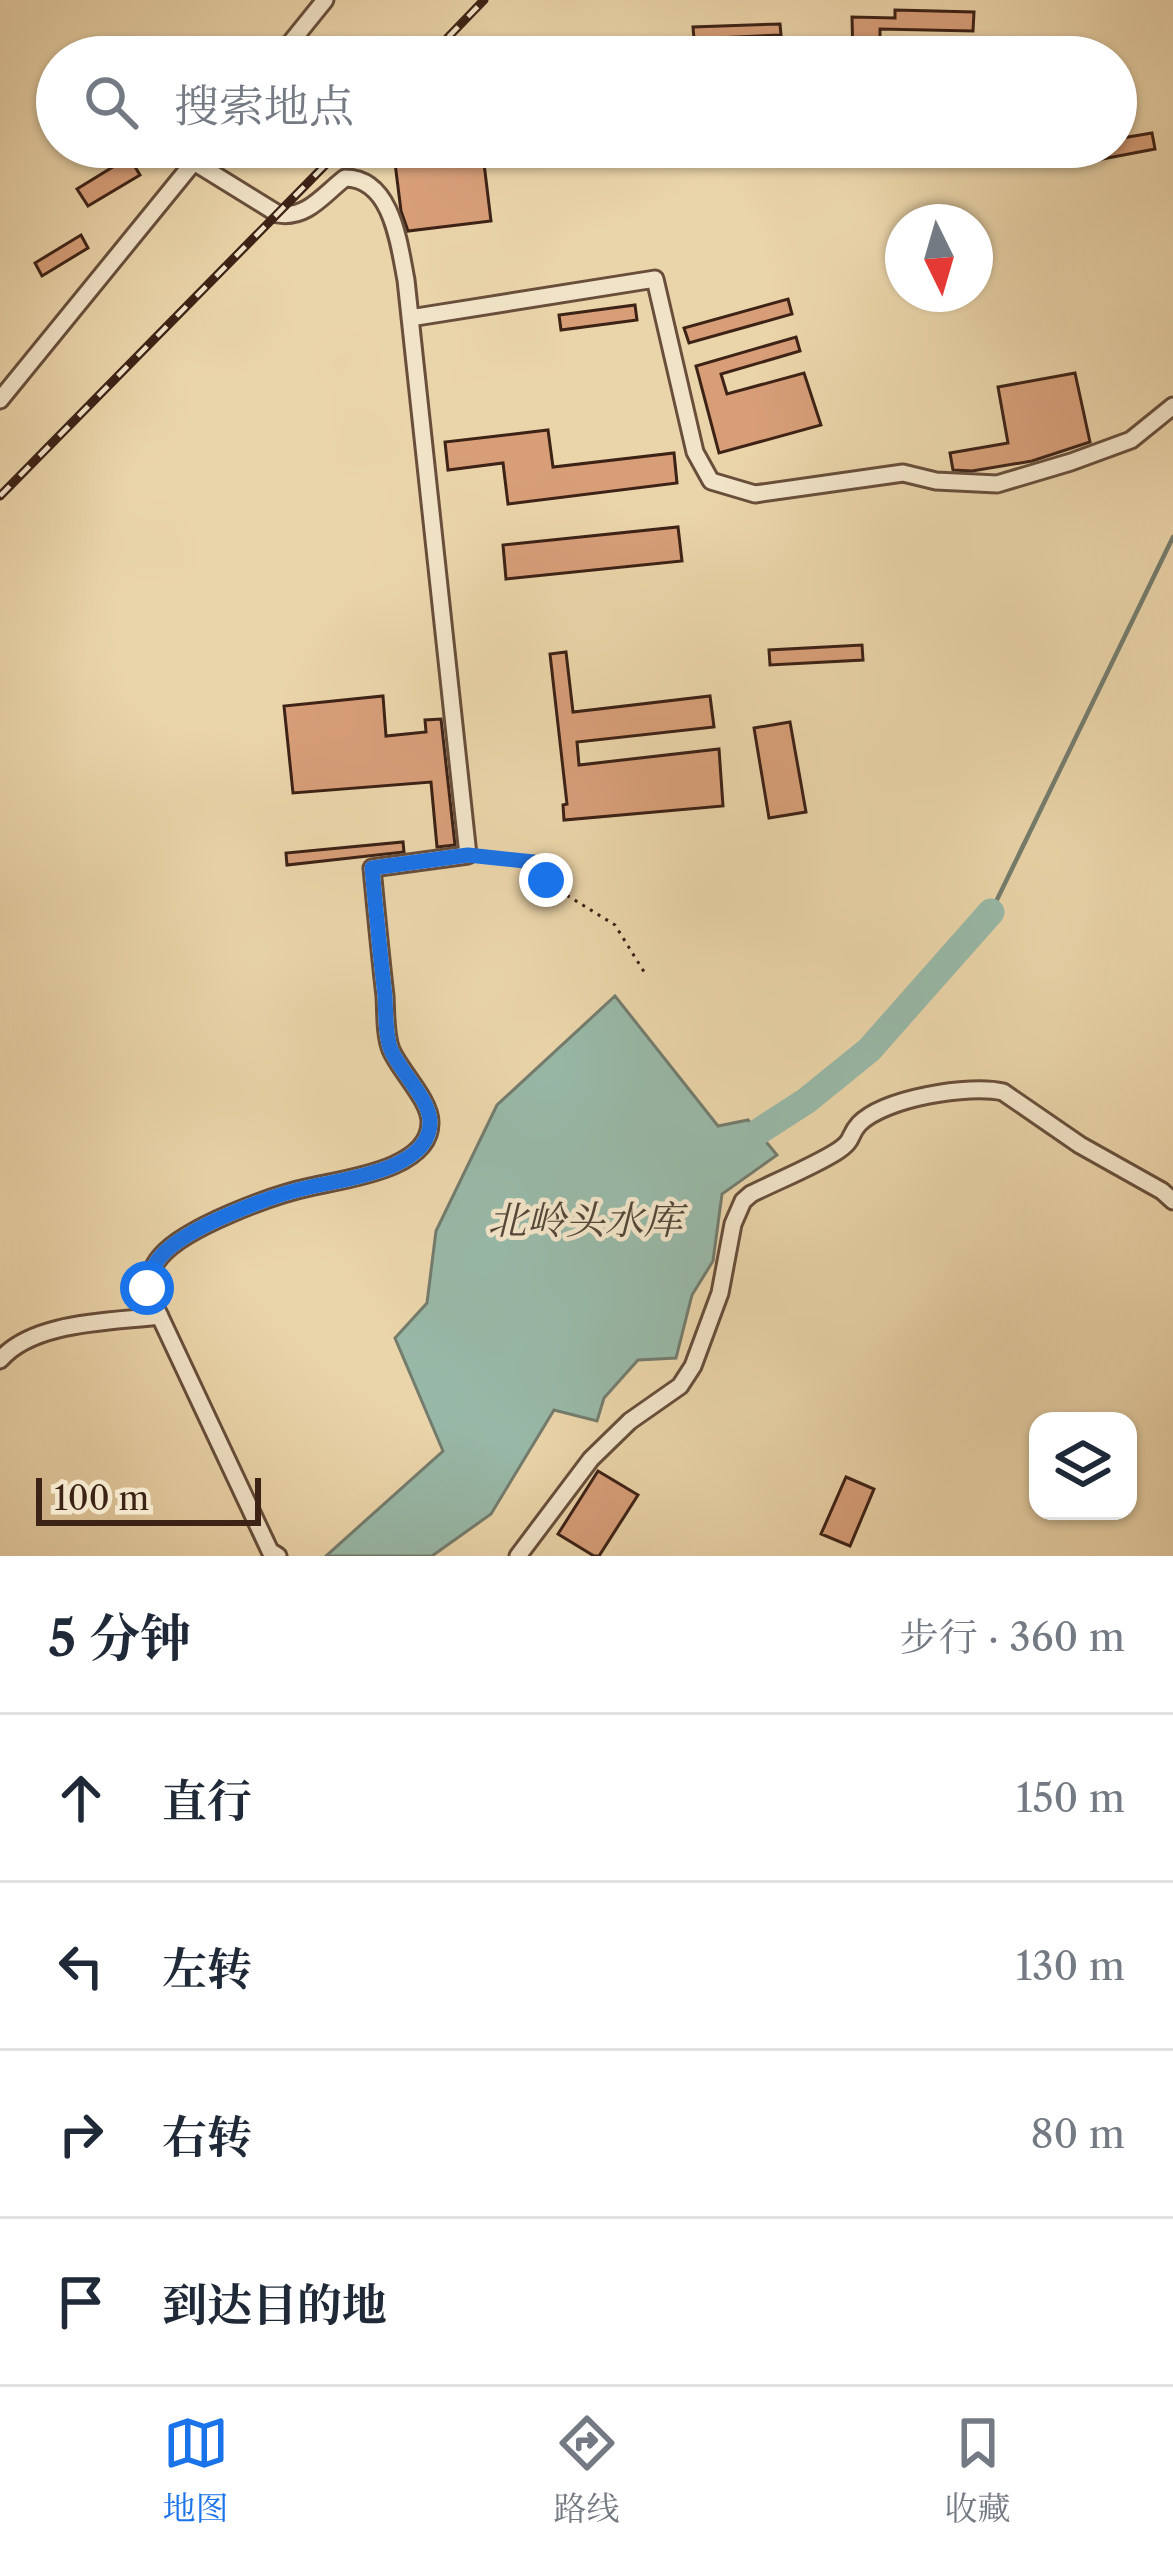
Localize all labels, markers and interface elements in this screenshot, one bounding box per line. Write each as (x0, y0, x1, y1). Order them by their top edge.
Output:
search box (36, 36, 1137, 168)
icon: search (78, 69, 144, 135)
text: 搜索地点 (174, 78, 354, 134)
north arrow (885, 204, 993, 312)
route end (519, 853, 573, 907)
water label: 北岭头水库 (487, 1196, 688, 1244)
route start (120, 1261, 174, 1315)
map controls (1029, 1412, 1137, 1520)
button: layers (1029, 1412, 1137, 1520)
scale bar (36, 1472, 261, 1525)
text: 100 m (54, 1478, 149, 1519)
text: 5 分钟 (48, 1607, 191, 1669)
text: 步行 · 360 m (900, 1613, 1125, 1661)
icon: ahead (48, 1765, 114, 1831)
text: 直行 (162, 1773, 252, 1829)
text: 150 m (1016, 1774, 1125, 1822)
icon: left (48, 1933, 114, 1999)
text: 左转 (162, 1941, 252, 1997)
text: 130 m (1016, 1942, 1125, 1990)
icon: right (48, 2101, 114, 2167)
text: 右转 (162, 2109, 252, 2165)
text: 80 m (1030, 2110, 1125, 2158)
icon: arrive (48, 2269, 114, 2335)
text: 到达目的地 (162, 2277, 387, 2333)
tab: 地图 (163, 2410, 229, 2529)
tab: 路线 (554, 2410, 620, 2529)
tab: 收藏 (945, 2410, 1011, 2529)

